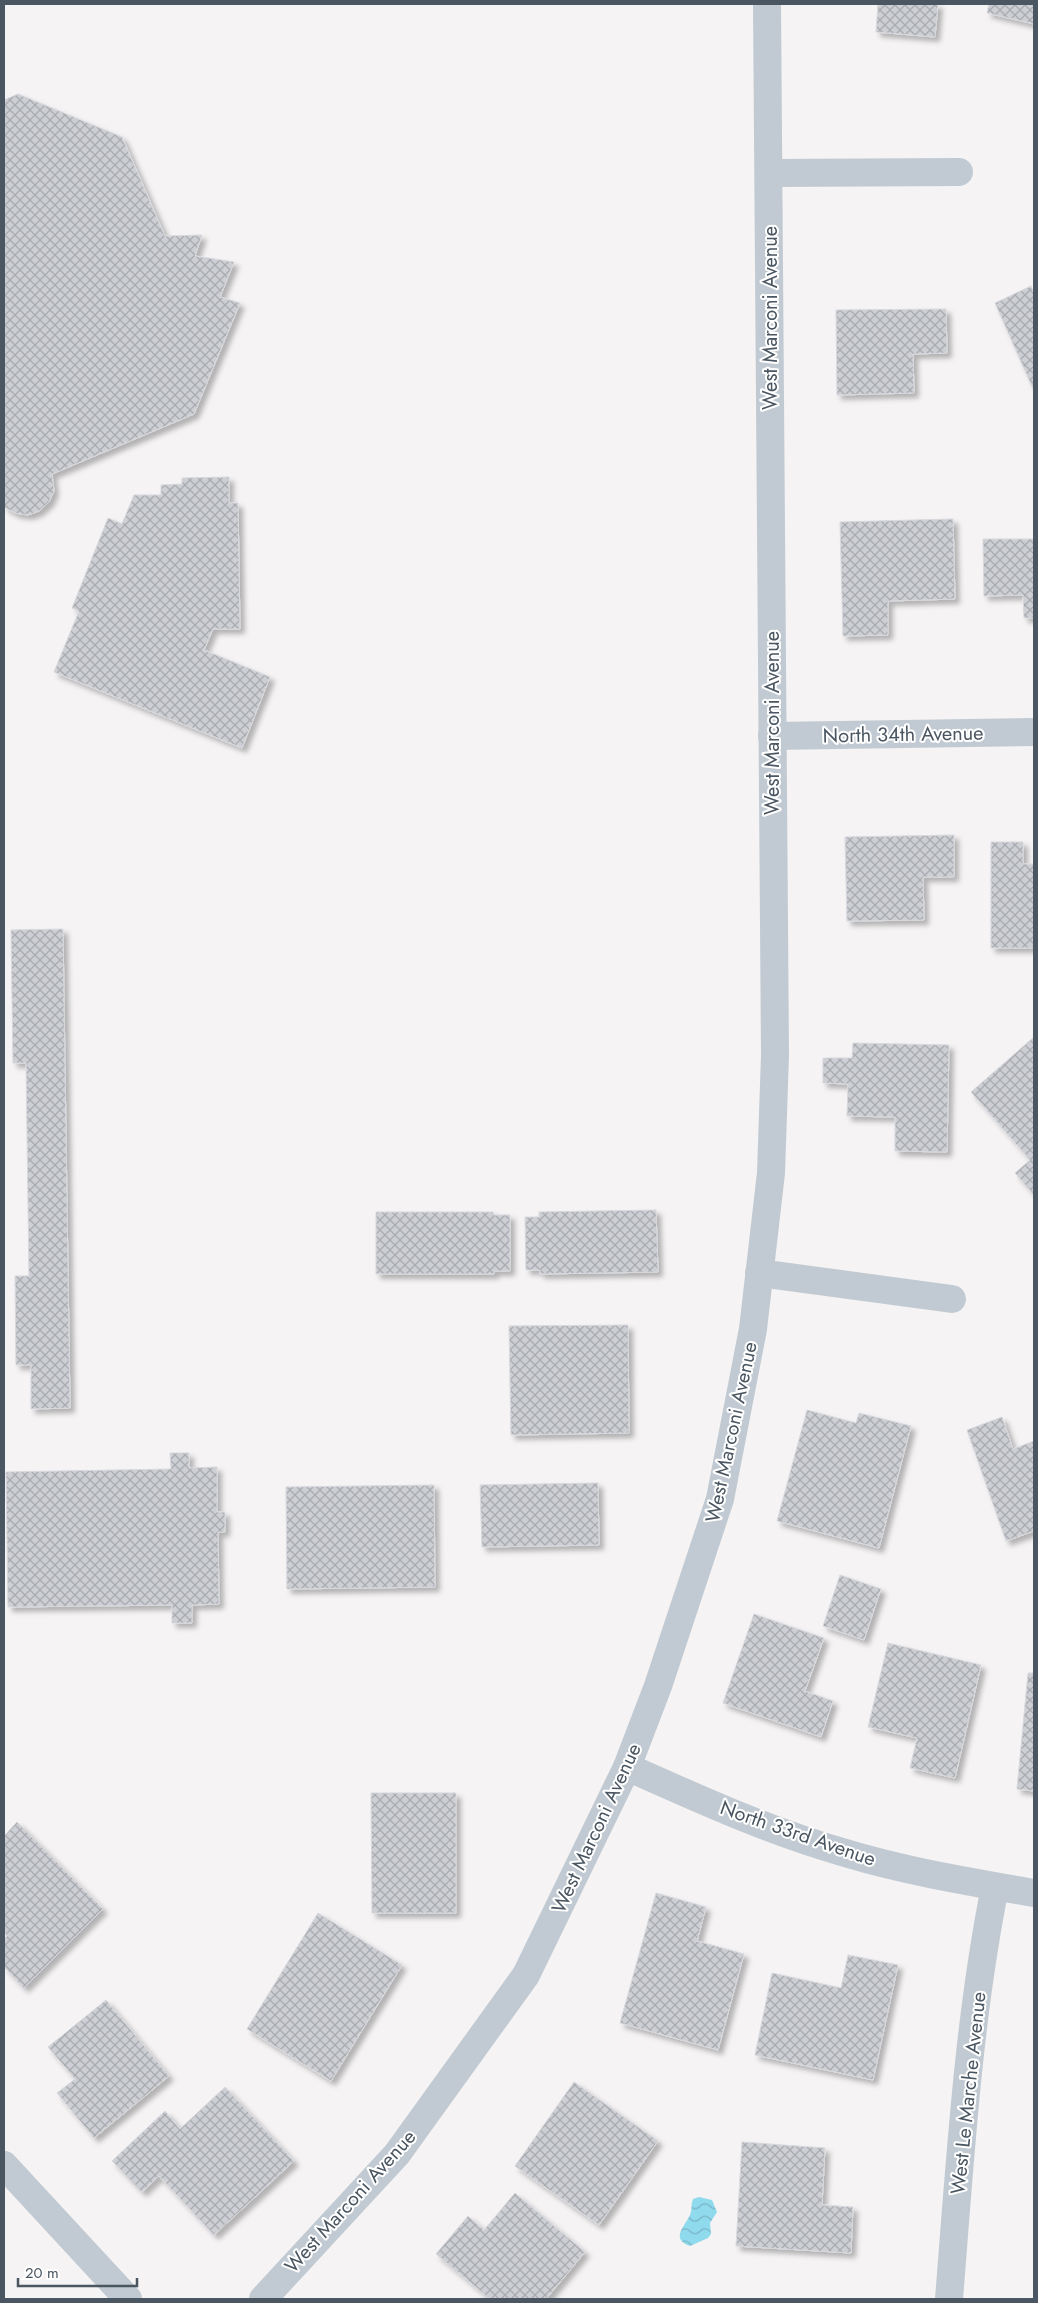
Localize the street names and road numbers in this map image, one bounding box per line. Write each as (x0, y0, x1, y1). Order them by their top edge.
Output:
street label: West Marconi Avenue (756, 226, 785, 410)
street label: West Marconi Avenue (758, 631, 787, 815)
street label: North 34th Avenue (822, 719, 984, 750)
street label: West Marconi Avenue (698, 1339, 765, 1525)
street label: West Marconi Avenue (544, 1739, 649, 1918)
street label: North 33rd Avenue (716, 1793, 880, 1874)
street label: West Le Marche Avenue (943, 1990, 994, 2196)
street label: West Marconi Avenue (278, 2123, 423, 2279)

